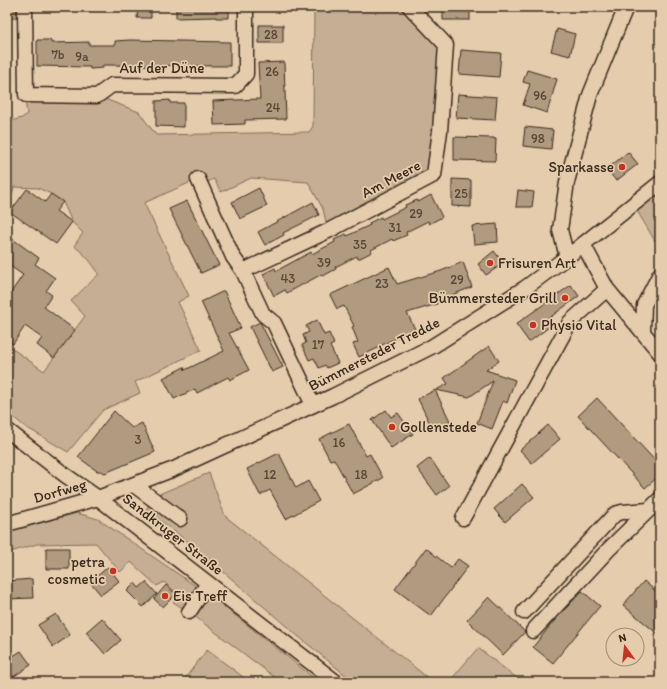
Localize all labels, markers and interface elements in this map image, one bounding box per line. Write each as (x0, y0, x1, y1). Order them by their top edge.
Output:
house number: 28 (264, 27, 278, 42)
house number: 7b (51, 47, 65, 62)
house number: 9a (75, 49, 89, 64)
street label: Auf der Düne (119, 59, 205, 77)
house number: 26 (265, 64, 279, 79)
house number: 96 (533, 88, 547, 103)
house number: 24 (266, 100, 281, 115)
house number: 98 (531, 131, 545, 146)
street label: Am Meere (358, 156, 424, 202)
place label: Sparkasse (548, 158, 614, 176)
marker: Sparkasse (617, 162, 627, 172)
house number: 25 (454, 186, 468, 201)
house number: 29 (409, 206, 423, 221)
house number: 31 (388, 220, 402, 235)
house number: 35 (353, 237, 367, 252)
place label: Frisuren Art (498, 254, 577, 272)
house number: 39 (317, 255, 331, 270)
marker: Frisuren Art (485, 258, 495, 268)
house number: 43 (281, 271, 295, 286)
house number: 29 (450, 272, 464, 287)
house number: 23 (375, 276, 389, 291)
place label: Bümmersteder Grill (429, 289, 558, 307)
marker: Bümmersteder Grill (560, 293, 570, 303)
street label: Bümmersteder Tredde (305, 313, 443, 395)
place label: Physio Vital (541, 316, 617, 334)
marker: Physio Vital (528, 320, 538, 330)
house number: 17 (312, 337, 325, 352)
place label: Gollenstede (400, 418, 477, 436)
marker: Gollenstede (387, 422, 397, 432)
house number: 3 (134, 432, 142, 447)
house number: 16 (333, 435, 346, 450)
house number: 12 (264, 467, 277, 482)
house number: 18 (354, 467, 368, 482)
street label: Dorfweg (31, 475, 89, 507)
street label: Sandkruger Straße (119, 489, 227, 579)
place label: petra cosmetic (48, 553, 106, 588)
marker: petra cosmetic (108, 566, 118, 576)
place label: Eis Treff (173, 587, 227, 605)
marker: Eis Treff (160, 591, 170, 601)
north arrow (605, 627, 645, 667)
text: N (617, 631, 628, 645)

